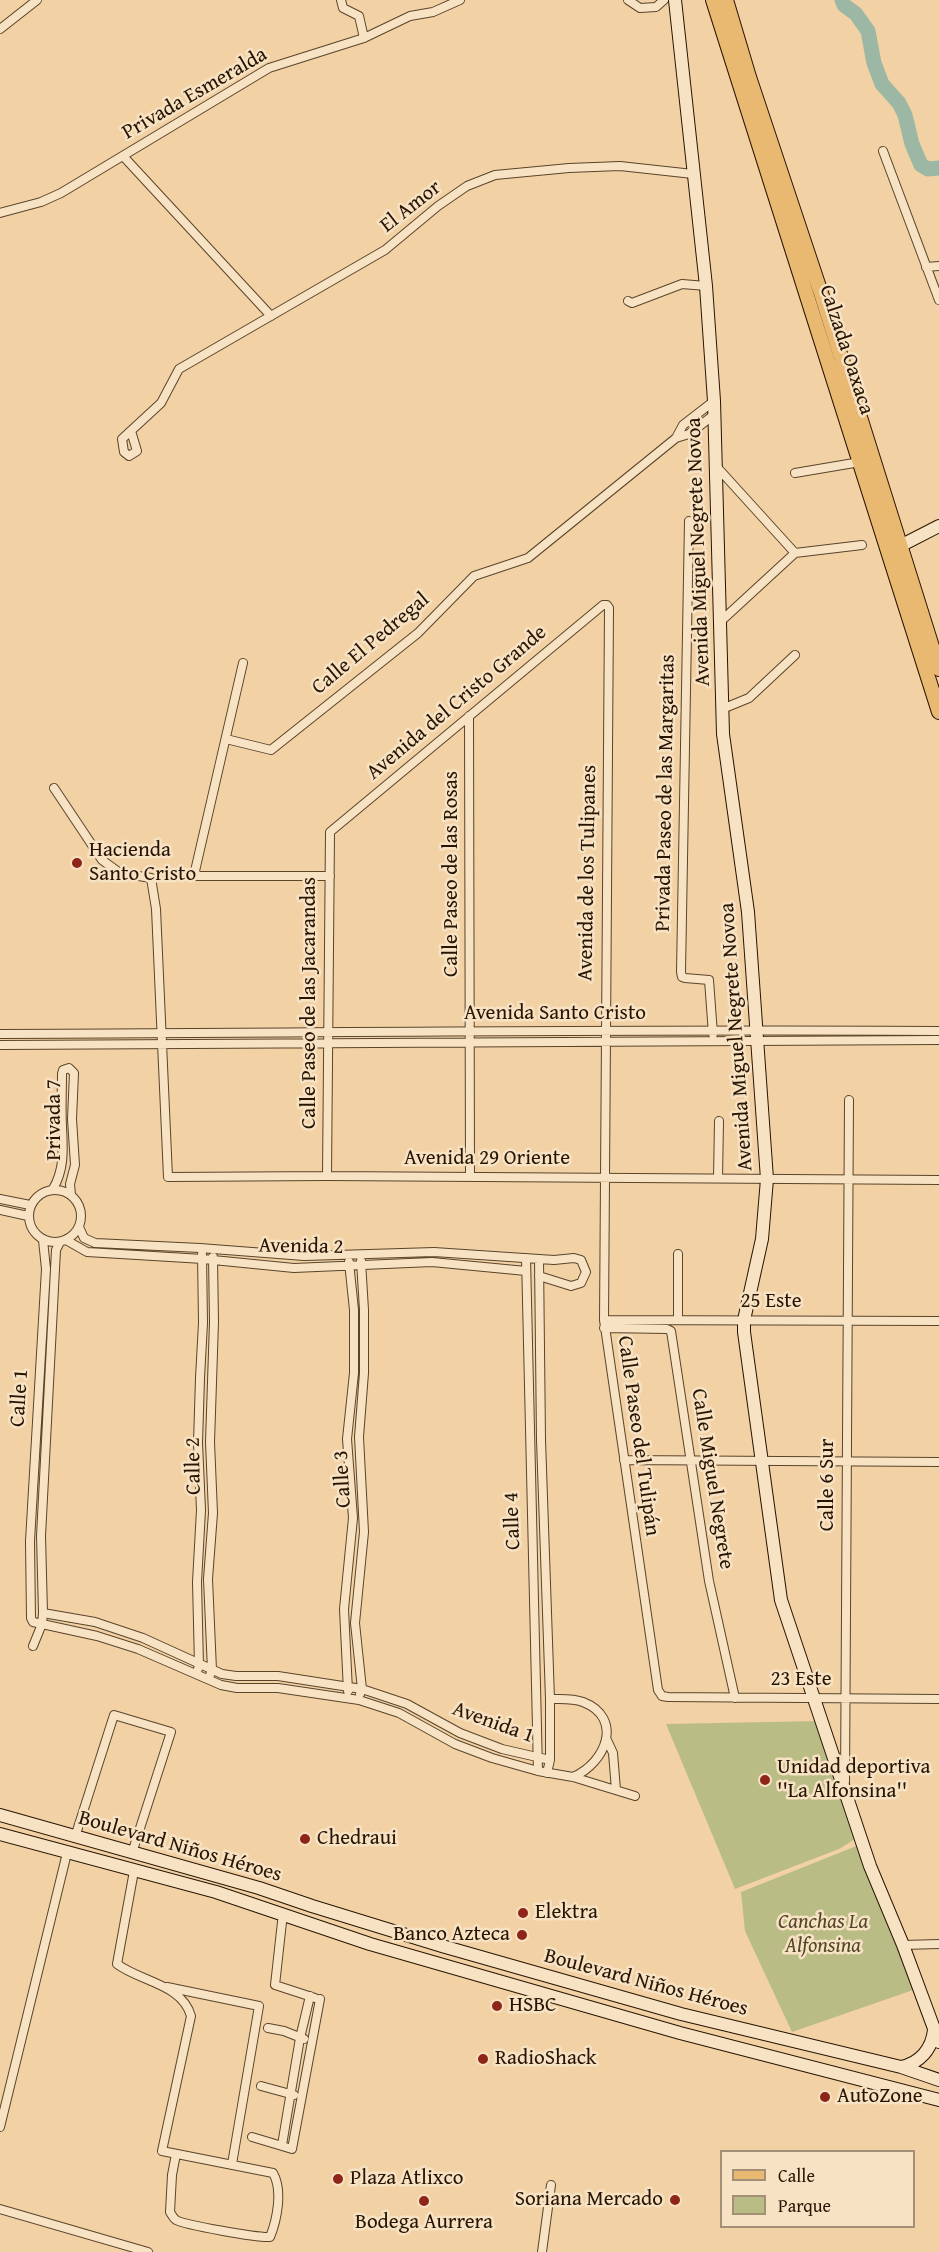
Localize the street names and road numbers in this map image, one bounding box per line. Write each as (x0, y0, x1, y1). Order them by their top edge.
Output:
street label: Privada Esmeralda (118, 42, 272, 146)
street label: El Amor (376, 175, 446, 239)
street label: Calzada Oaxaca (813, 282, 879, 418)
street label: Avenida Miguel Negrete Novoa (682, 417, 716, 687)
street label: Calle El Pedregal (307, 588, 435, 700)
street label: Avenida del Cristo Grande (362, 620, 552, 786)
street label: Privada Paseo de las Margaritas (651, 654, 681, 932)
street label: Avenida de los Tulipanes (574, 765, 602, 981)
street label: Calle Paseo de las Rosas (439, 771, 465, 977)
street label: Calle Paseo de las Jacarandas (297, 877, 323, 1129)
street label: Avenida Miguel Negrete Novoa (715, 902, 759, 1172)
street label: Avenida Santo Cristo (464, 1001, 646, 1027)
street label: Privada 7 (42, 1079, 68, 1161)
street label: Avenida 29 Oriente (404, 1146, 570, 1172)
street label: Avenida 2 (258, 1234, 344, 1260)
street label: 25 Este (740, 1289, 802, 1315)
street label: Calle Paseo del Tulipán (611, 1334, 665, 1538)
street label: Calle 1 (5, 1368, 35, 1428)
street label: Calle Miguel Negrete (685, 1387, 739, 1571)
street label: Calle 2 (181, 1437, 207, 1495)
street label: Calle 6 Sur (815, 1439, 841, 1531)
street label: Calle 3 (329, 1450, 357, 1508)
street label: Calle 4 (499, 1492, 527, 1550)
street label: 23 Este (770, 1667, 832, 1693)
street label: Avenida 1 (449, 1697, 537, 1749)
street label: Boulevard Niños Héroes (76, 1806, 284, 1888)
street label: Boulevard Niños Héroes (541, 1944, 751, 2022)

